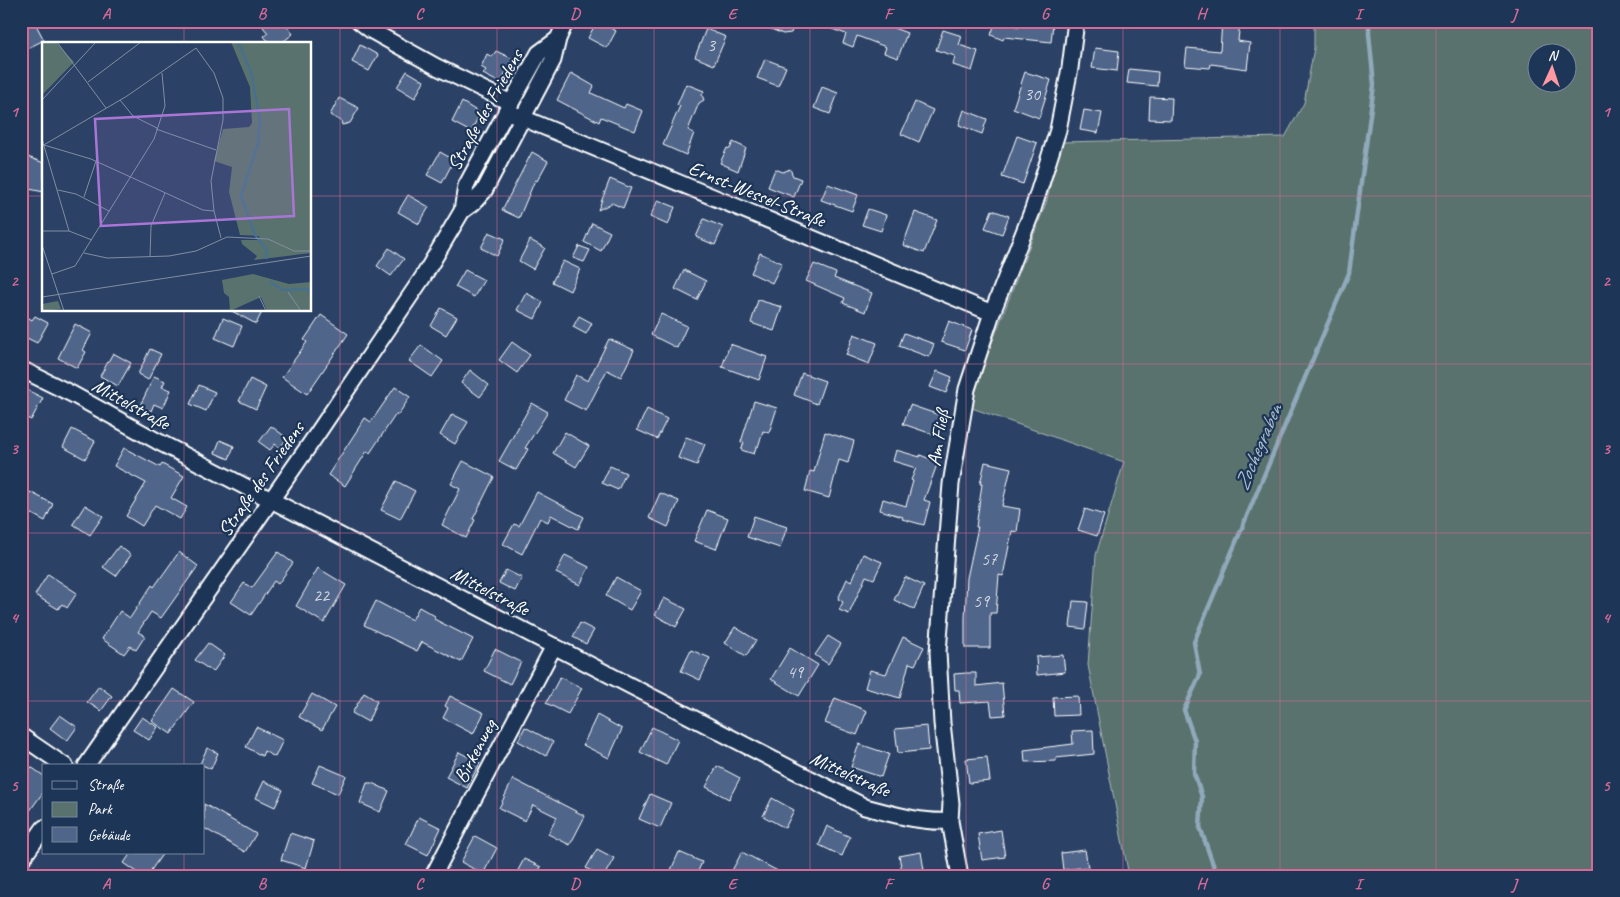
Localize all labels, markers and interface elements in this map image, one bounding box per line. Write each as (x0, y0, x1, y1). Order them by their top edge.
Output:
text: A (102, 4, 112, 24)
text: B (258, 4, 268, 24)
text: C (415, 4, 425, 24)
text: D (570, 4, 581, 24)
text: E (728, 4, 739, 24)
text: F (884, 4, 895, 24)
text: G (1041, 4, 1051, 24)
text: H (1196, 4, 1208, 24)
text: I (1355, 4, 1365, 24)
text: J (1510, 4, 1519, 24)
house number: 3 (707, 34, 717, 56)
inset map (42, 42, 311, 311)
north arrow (1528, 42, 1578, 92)
street label: Straße des Friedens (441, 43, 530, 175)
text: N (1548, 47, 1560, 64)
house number: 30 (1024, 83, 1042, 105)
text: 1 (10, 102, 19, 122)
text: 1 (1602, 102, 1611, 122)
street label: Ernst-Wessel-Straße (685, 155, 830, 233)
text: 2 (10, 271, 19, 291)
text: 2 (1602, 271, 1611, 291)
street label: Mittelstraße (88, 373, 175, 436)
water label: Zochegraben (1228, 398, 1289, 494)
street label: Am Fließ (921, 405, 955, 468)
street label: Straße des Friedens (212, 415, 311, 541)
text: 3 (10, 439, 19, 459)
text: 3 (1602, 439, 1611, 459)
house number: 57 (981, 548, 998, 570)
street label: Mittelstraße (447, 561, 535, 622)
house number: 22 (313, 584, 331, 606)
house number: 59 (973, 590, 991, 612)
text: 4 (10, 608, 19, 628)
text: 4 (1602, 608, 1611, 628)
house number: 49 (787, 661, 805, 683)
street label: Birkenweg (448, 713, 503, 787)
street label: Mittelstraße (806, 745, 895, 803)
legend (42, 764, 205, 854)
text: 5 (11, 776, 20, 796)
text: Straße (88, 776, 124, 795)
text: 5 (1603, 776, 1612, 796)
text: Park (88, 800, 113, 819)
text: Gebäude (88, 826, 131, 845)
text: A (102, 874, 112, 894)
text: B (258, 874, 268, 894)
text: C (415, 874, 425, 894)
text: D (570, 874, 581, 894)
text: E (728, 874, 739, 894)
text: F (884, 874, 895, 894)
text: G (1041, 874, 1051, 894)
text: H (1196, 874, 1208, 894)
text: I (1355, 874, 1365, 894)
text: J (1510, 874, 1519, 894)

